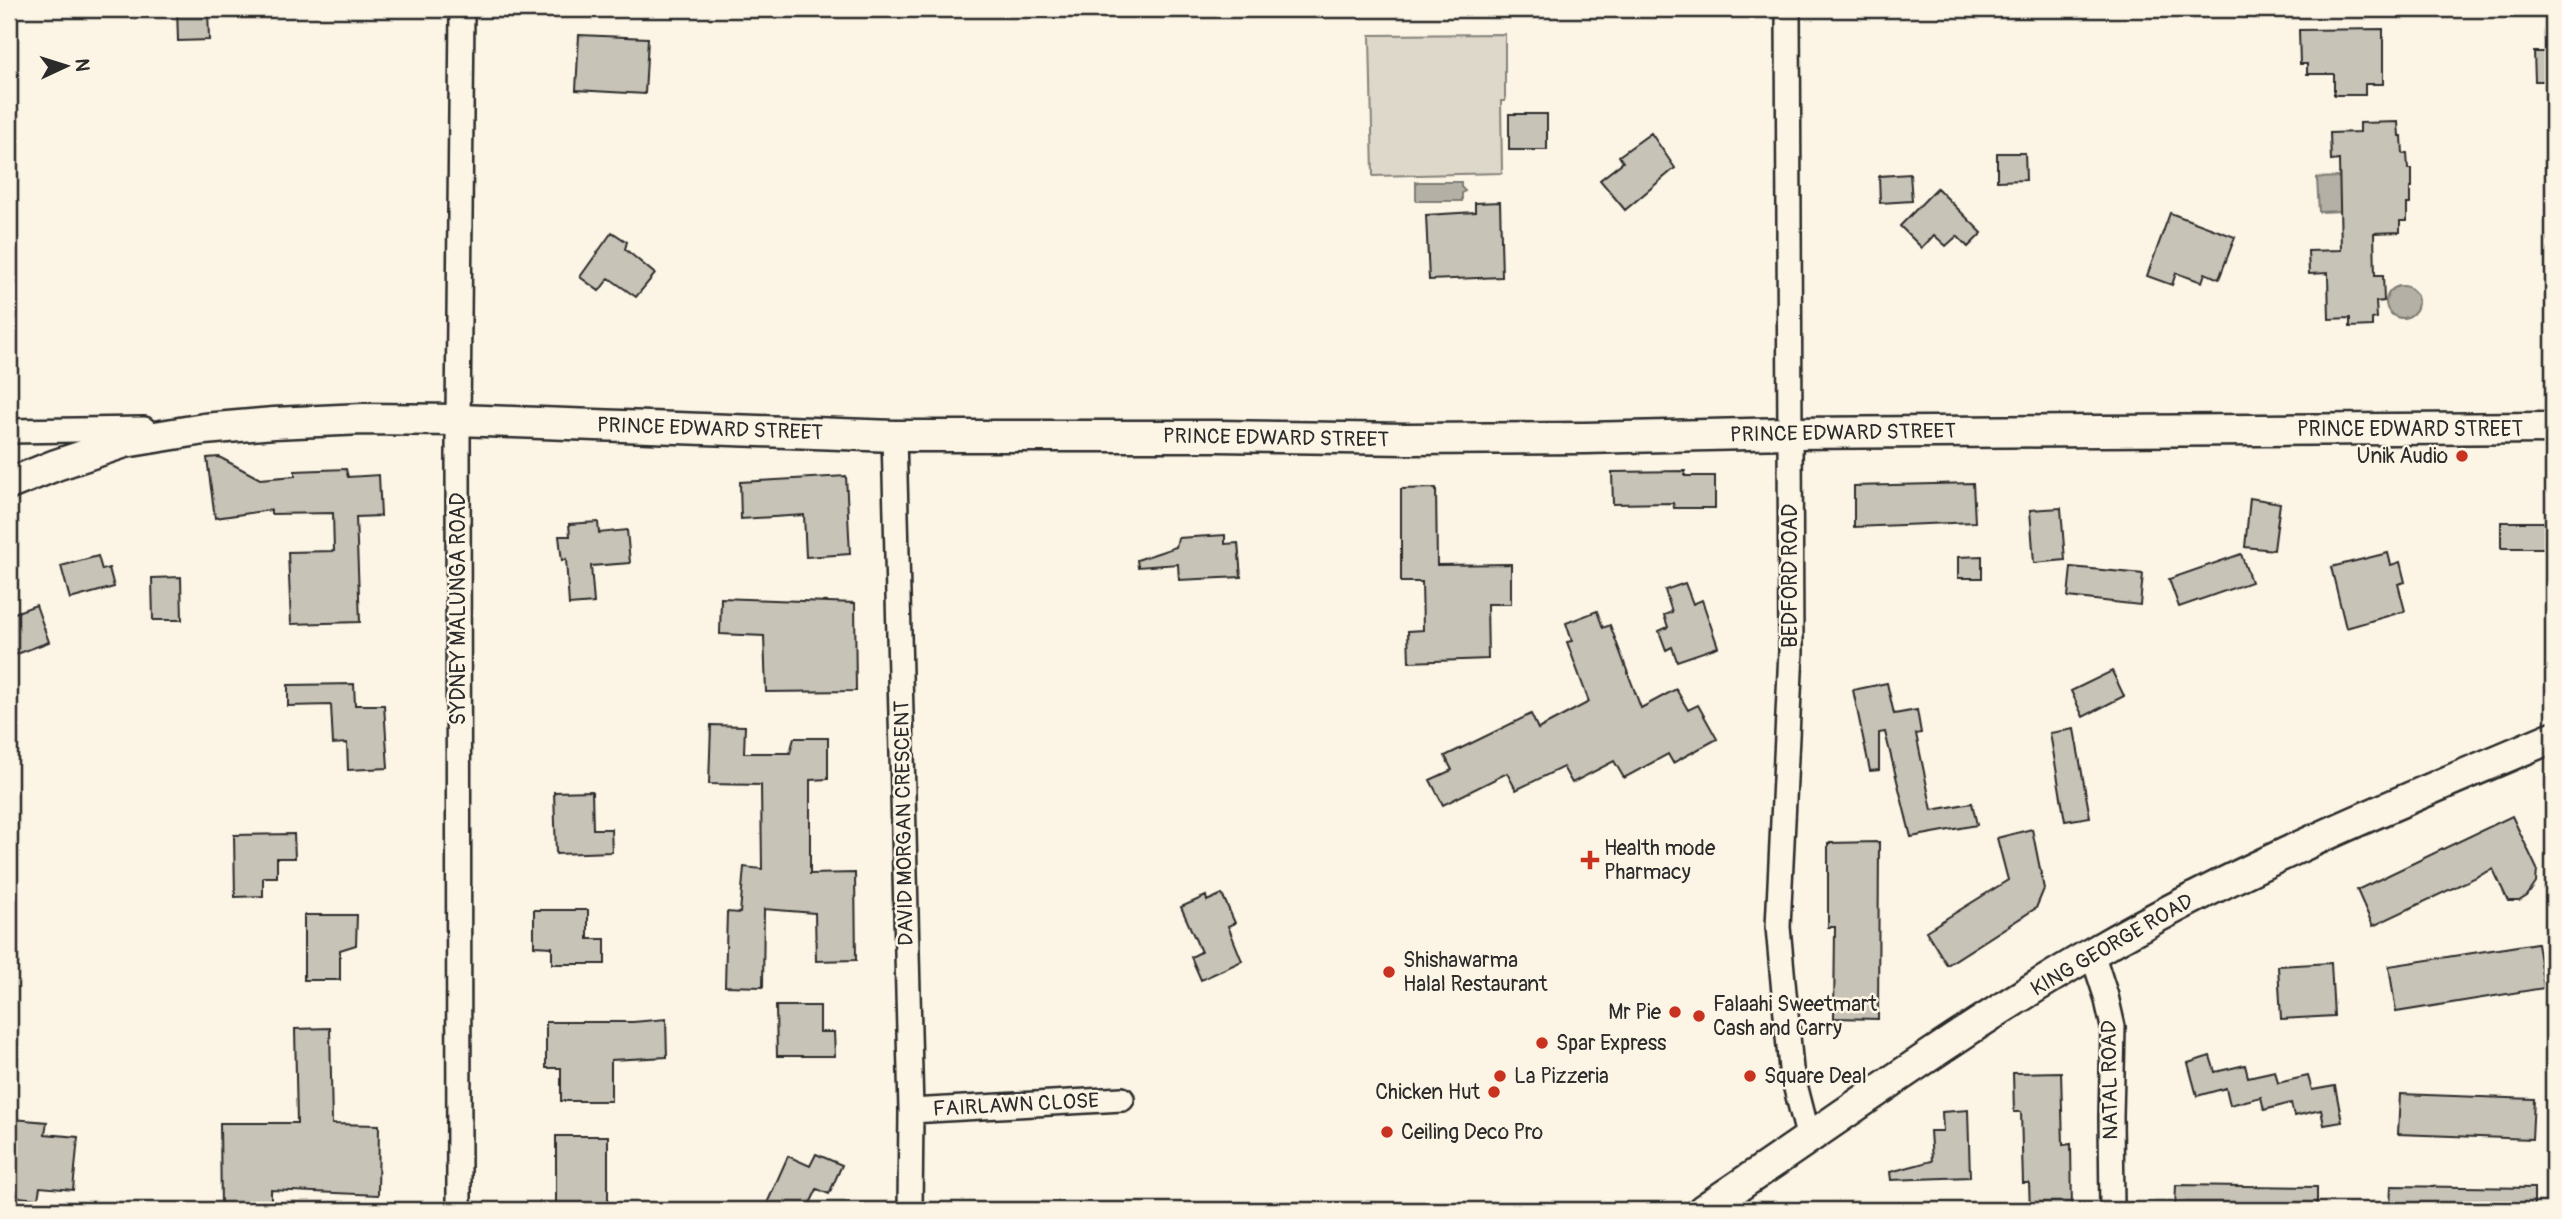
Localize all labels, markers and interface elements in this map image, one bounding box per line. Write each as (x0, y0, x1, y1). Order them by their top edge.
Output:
north arrow (32, 32, 102, 102)
text: N (70, 58, 94, 72)
street label: PRINCE EDWARD STREET (597, 412, 824, 446)
street label: PRINCE EDWARD STREET (2297, 416, 2523, 443)
street label: PRINCE EDWARD STREET (1730, 418, 1957, 448)
street label: PRINCE EDWARD STREET (1163, 423, 1390, 453)
place label: Unik Audio (2357, 443, 2448, 470)
marker: Unik Audio (2454, 448, 2470, 464)
street label: SYDNEY MALUNGA ROAD (445, 493, 472, 725)
street label: BEDFORD ROAD (1777, 504, 1804, 648)
street label: DAVID MORGAN CRESCENT (888, 700, 920, 946)
place label: Health mode Pharmacy (1604, 835, 1716, 886)
marker: Health mode Pharmacy (1582, 852, 1598, 868)
street label: KING GEORGE ROAD (2026, 887, 2198, 1003)
place label: Shishawarma Halal Restaurant (1403, 947, 1548, 998)
marker: Shishawarma Halal Restaurant (1381, 964, 1397, 980)
place label: Falaahi Sweetmart Cash and Carry (1713, 991, 1878, 1042)
place label: Mr Pie (1608, 999, 1662, 1026)
marker: Mr Pie (1667, 1004, 1683, 1020)
marker: Falaahi Sweetmart Cash and Carry (1691, 1008, 1707, 1024)
street label: NATAL ROAD (2095, 1020, 2125, 1140)
place label: Spar Express (1556, 1030, 1667, 1057)
marker: Spar Express (1534, 1035, 1550, 1051)
place label: La Pizzeria (1514, 1063, 1609, 1090)
place label: Square Deal (1764, 1063, 1867, 1090)
marker: La Pizzeria (1492, 1068, 1508, 1084)
marker: Square Deal (1742, 1068, 1758, 1084)
place label: Chicken Hut (1375, 1079, 1481, 1106)
marker: Chicken Hut (1486, 1084, 1502, 1100)
street label: FAIRLAWN CLOSE (932, 1087, 1100, 1123)
place label: Ceiling Deco Pro (1401, 1119, 1543, 1146)
marker: Ceiling Deco Pro (1379, 1124, 1395, 1140)

